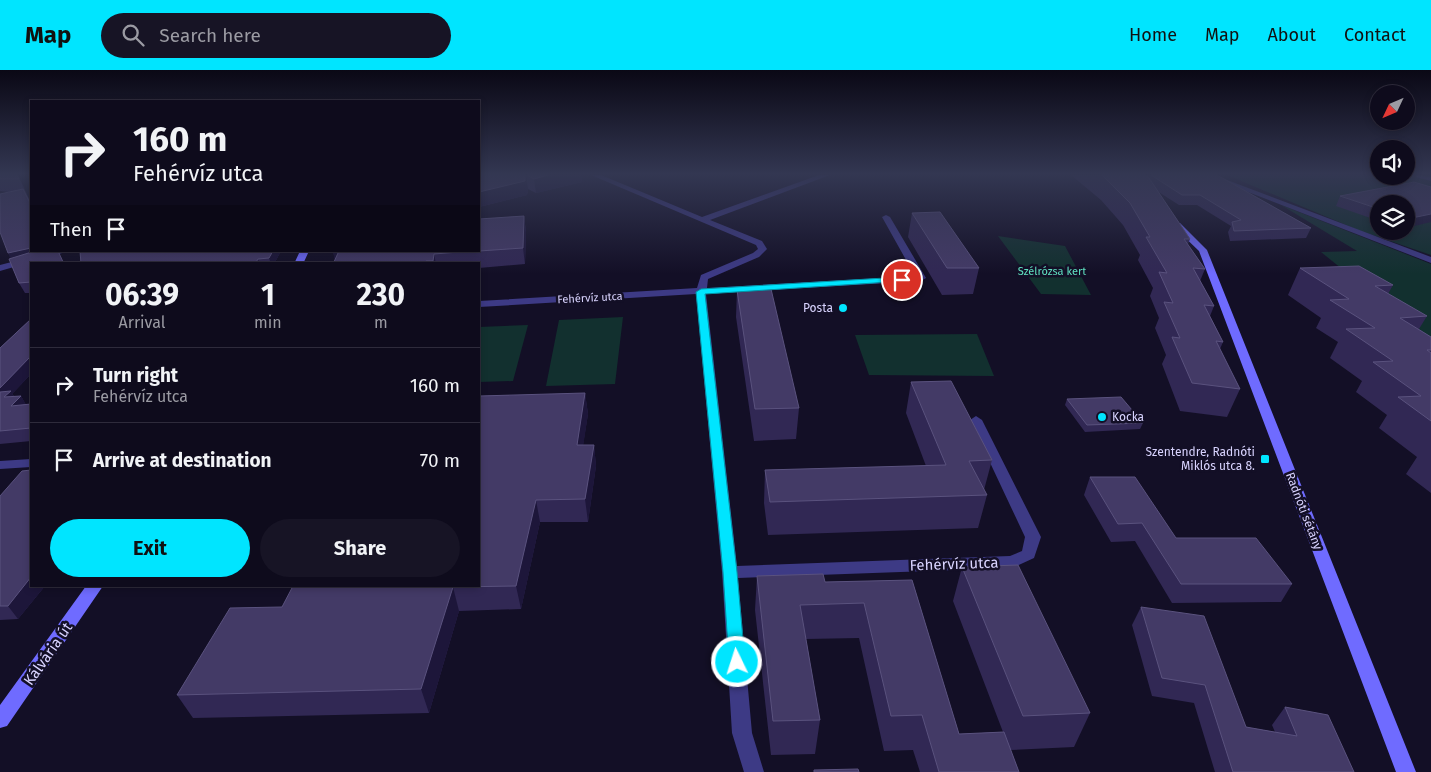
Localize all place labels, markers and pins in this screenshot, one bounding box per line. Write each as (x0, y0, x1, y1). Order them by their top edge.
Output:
pin (881, 259, 923, 301)
place label: Posta (803, 301, 833, 315)
marker: Posta (837, 302, 849, 314)
place label: Kocka (1112, 410, 1144, 424)
marker: Kocka (1096, 411, 1108, 423)
place label: Szentendre, Radnóti Miklós utca 8. (1146, 445, 1255, 473)
marker: Szentendre, Radnóti Miklós utca 8. (1259, 453, 1271, 465)

